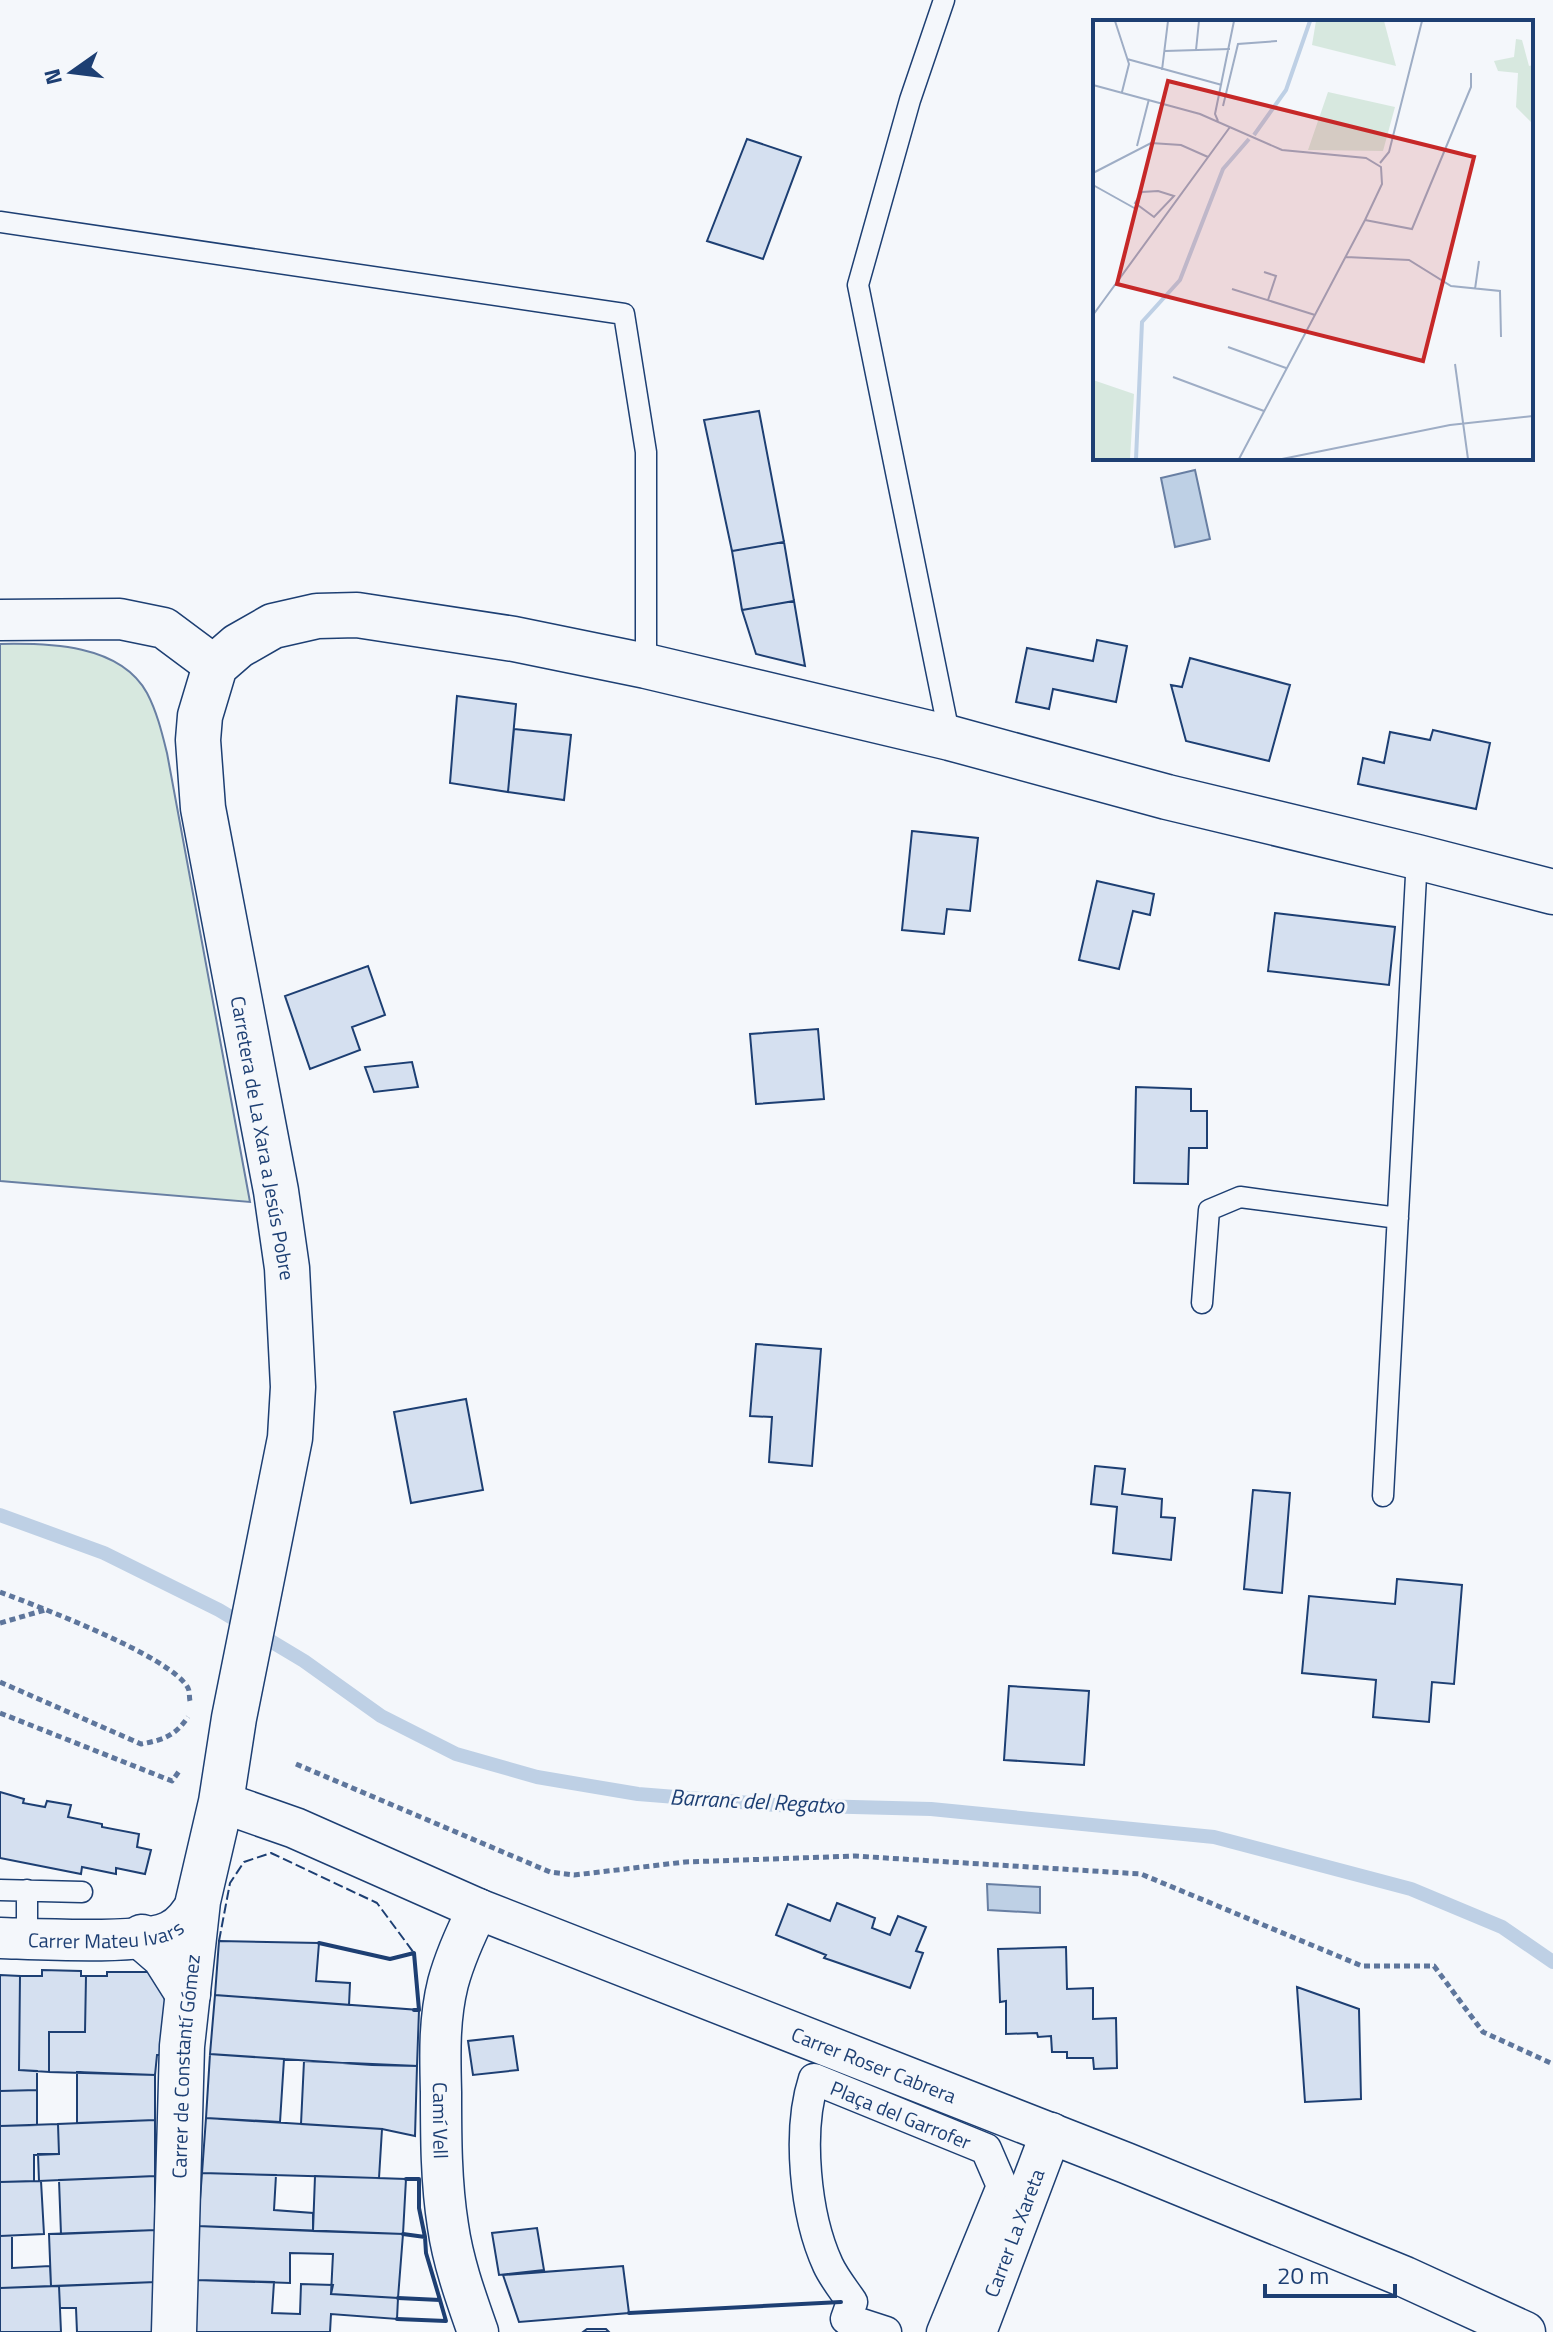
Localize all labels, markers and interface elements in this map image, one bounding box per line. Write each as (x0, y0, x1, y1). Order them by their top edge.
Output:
inset map (1093, 20, 1533, 460)
north arrow (32, 32, 112, 112)
text: N (34, 65, 71, 88)
street label: Carretera de La Xara a Jesús Pobre (223, 993, 303, 1283)
water label: Barranc del Regatxo (669, 1779, 846, 1823)
street label: Carrer Mateu Ivars (28, 1912, 190, 1956)
street label: Carrer de Constantí Gómez (163, 1953, 208, 2179)
street label: Carrer Roser Cabrera (787, 2018, 961, 2111)
street label: Plaça del Garrofer (826, 2072, 976, 2157)
street label: Camí Vell (425, 2082, 457, 2159)
street label: Carrer La Xareta (975, 2164, 1052, 2301)
scale bar (1265, 2248, 1395, 2298)
text: 20 m (1277, 2257, 1329, 2293)

